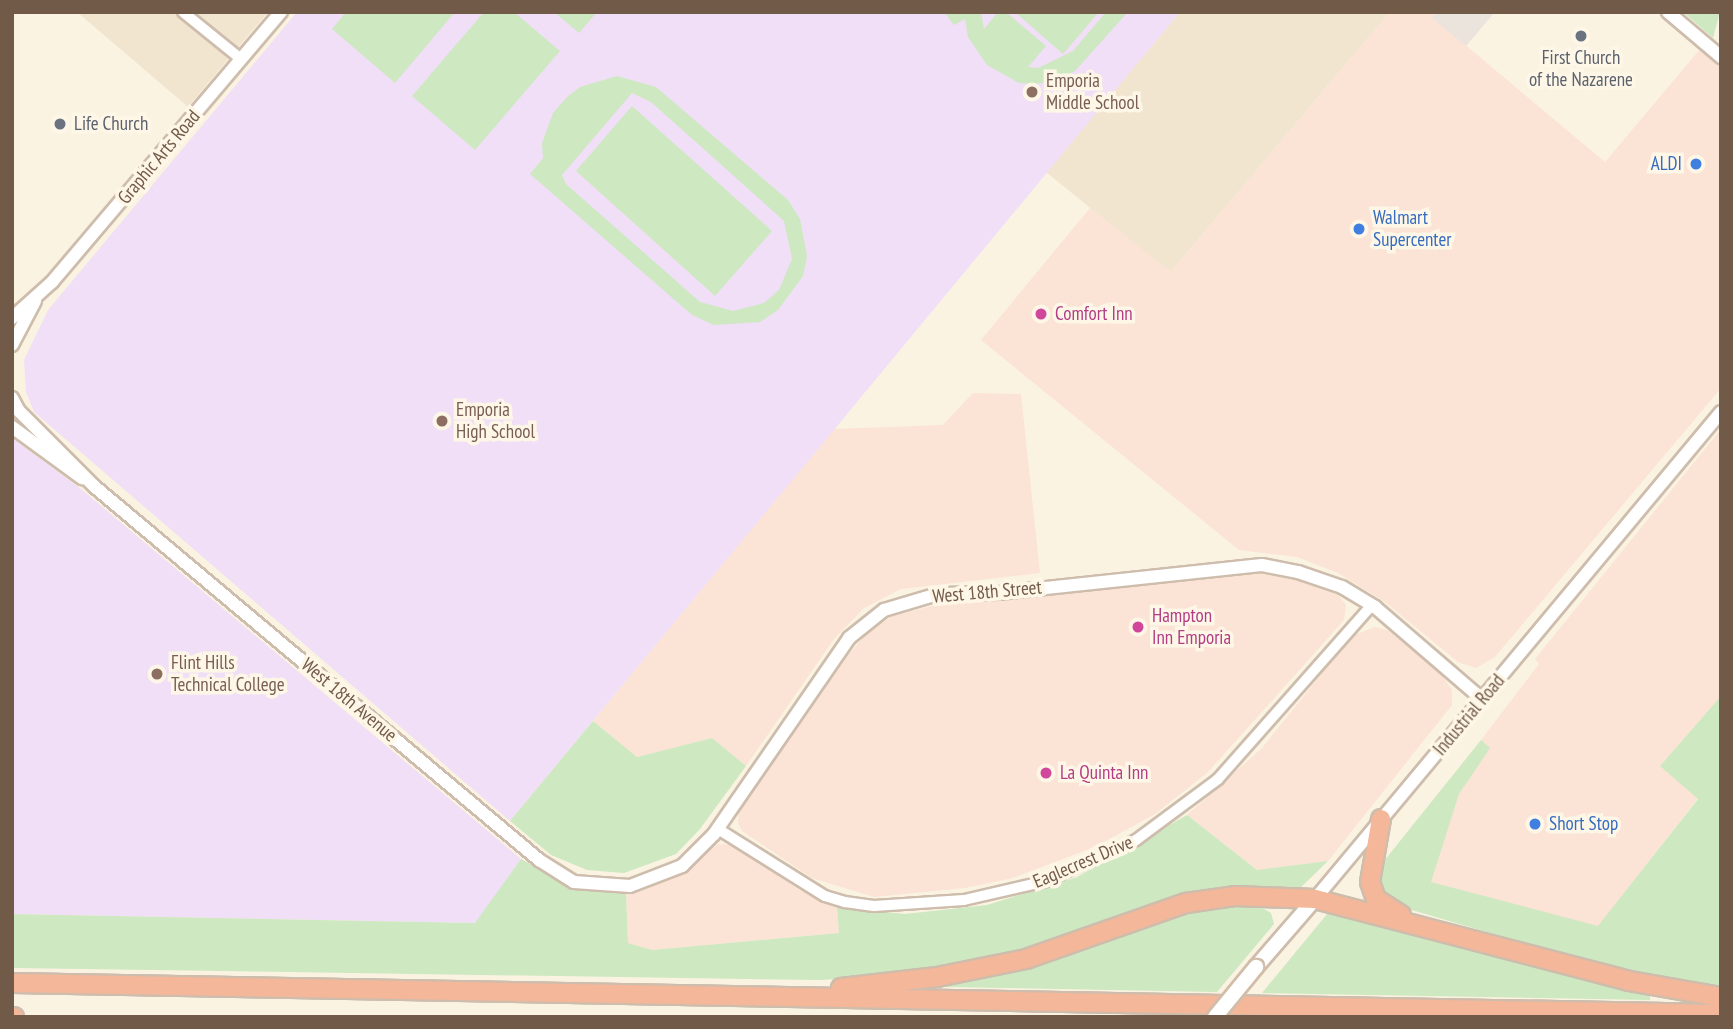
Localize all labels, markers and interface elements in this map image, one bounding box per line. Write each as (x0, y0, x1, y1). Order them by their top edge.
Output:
marker: First Church of the Nazarene (1573, 28, 1589, 44)
place label: First Church of the Nazarene (1529, 47, 1633, 91)
place label: Emporia Middle School (1046, 70, 1139, 114)
marker: Emporia Middle School (1024, 84, 1040, 100)
street label: Graphic Arts Road (113, 105, 205, 209)
place label: Life Church (74, 113, 148, 135)
marker: Life Church (52, 116, 68, 132)
place label: ALDI (1651, 153, 1682, 175)
marker: ALDI (1688, 156, 1704, 172)
place label: Walmart Supercenter (1373, 207, 1451, 251)
marker: Walmart Supercenter (1351, 221, 1367, 237)
place label: Comfort Inn (1055, 303, 1133, 325)
marker: Comfort Inn (1033, 306, 1049, 322)
place label: Emporia High School (456, 399, 535, 443)
marker: Emporia High School (434, 413, 450, 429)
street label: West 18th Street (931, 576, 1043, 608)
place label: Hampton Inn Emporia (1152, 605, 1231, 649)
marker: Hampton Inn Emporia (1130, 619, 1146, 635)
place label: Flint Hills Technical College (171, 652, 285, 696)
street label: West 18th Avenue (296, 653, 402, 747)
marker: Flint Hills Technical College (149, 666, 165, 682)
street label: Industrial Road (1429, 670, 1509, 760)
place label: La Quinta Inn (1060, 762, 1148, 784)
marker: La Quinta Inn (1038, 765, 1054, 781)
place label: Short Stop (1549, 813, 1618, 835)
marker: Short Stop (1527, 816, 1543, 832)
street label: Eaglecrest Drive (1030, 831, 1136, 893)

